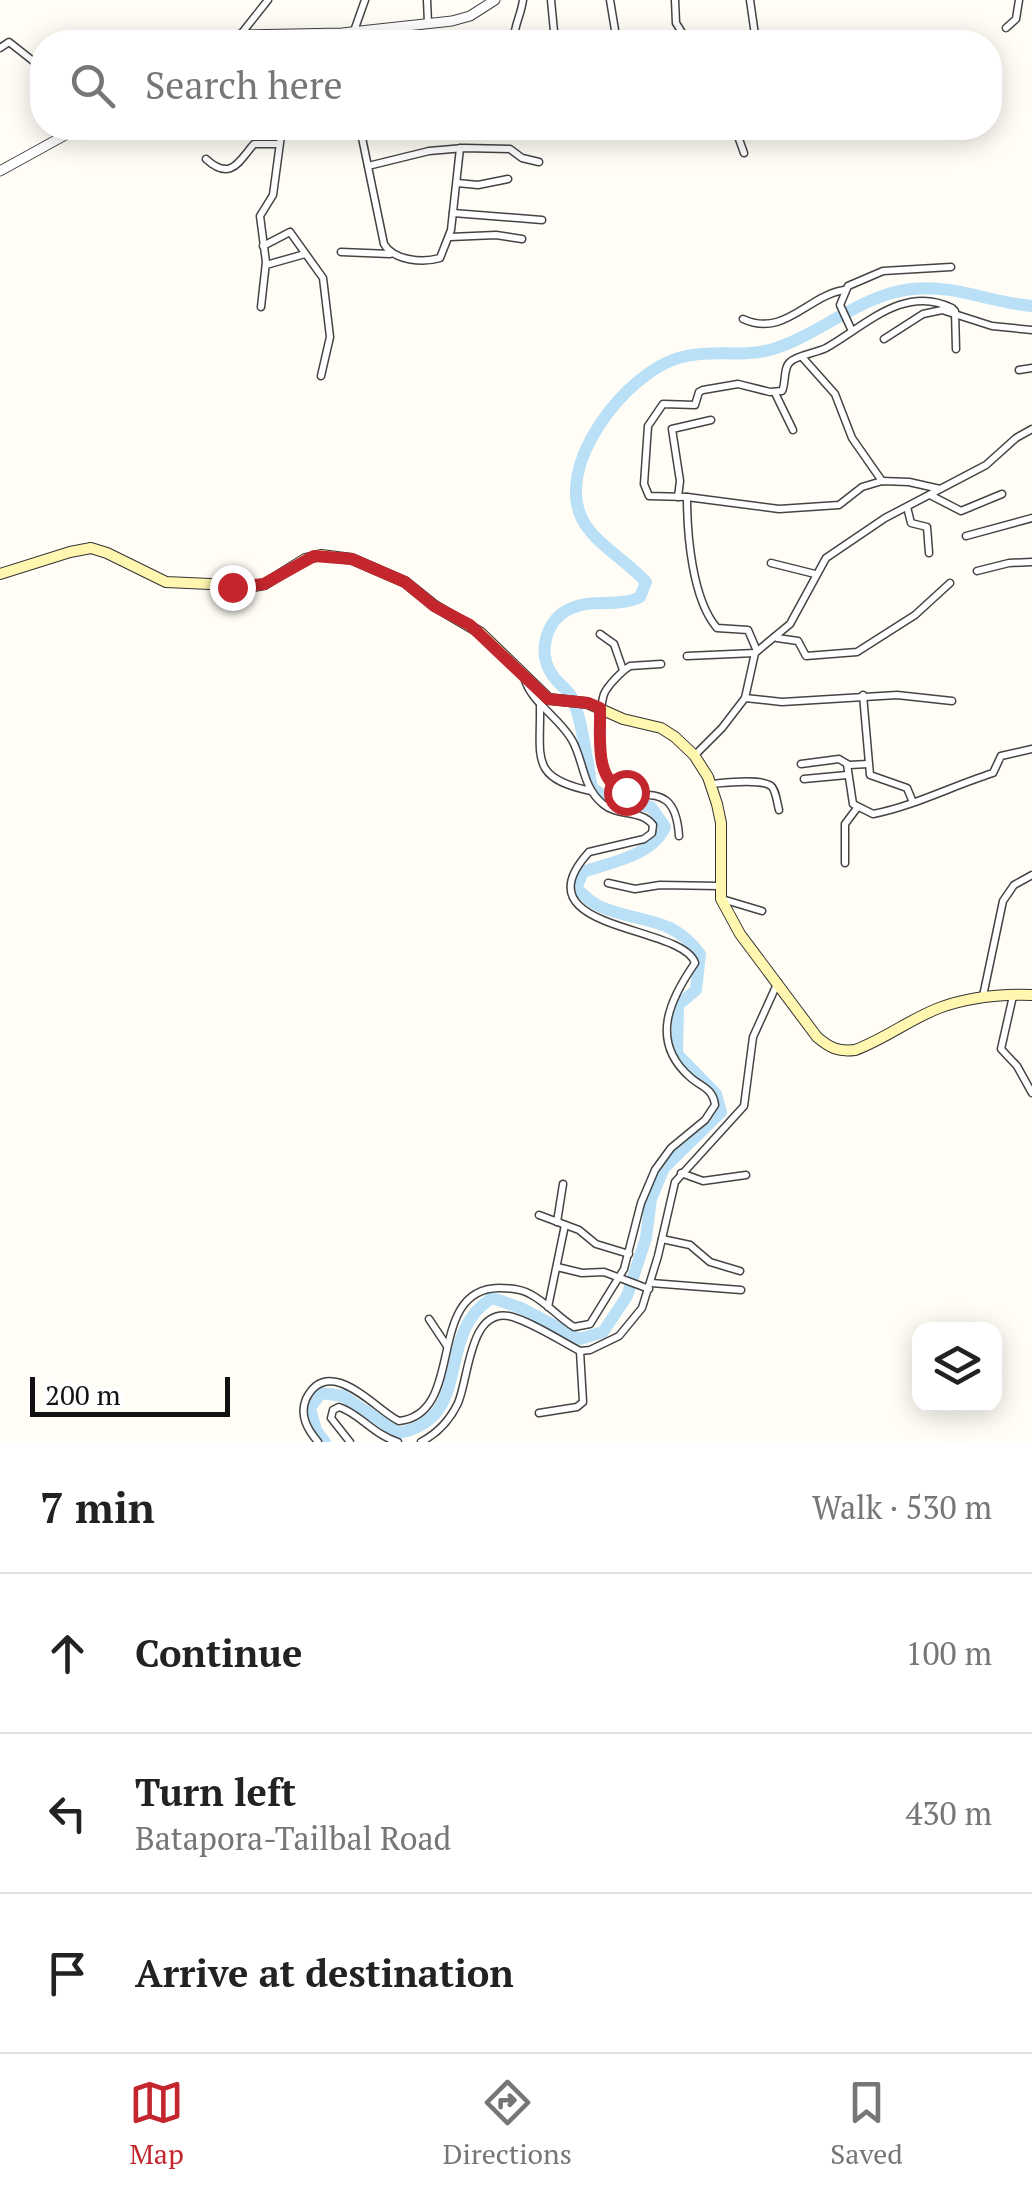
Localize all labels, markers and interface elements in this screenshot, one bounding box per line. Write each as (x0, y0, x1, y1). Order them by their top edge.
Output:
search box (30, 30, 1002, 140)
icon: search (65, 58, 120, 113)
text: Search here (145, 60, 343, 110)
route end (210, 565, 256, 611)
route start (604, 770, 650, 816)
map controls (912, 1322, 1002, 1412)
button: layers (912, 1322, 1002, 1412)
scale bar (30, 1372, 230, 1416)
text: 200 m (45, 1376, 121, 1413)
text: 7 min (40, 1479, 155, 1535)
text: Walk · 530 m (812, 1486, 992, 1528)
icon: ahead (40, 1626, 95, 1681)
text: Continue (135, 1628, 302, 1678)
text: 100 m (905, 1632, 992, 1674)
text: Turn left (135, 1767, 296, 1817)
icon: left (40, 1786, 95, 1841)
text: 430 m (905, 1792, 992, 1834)
text: Batapora-Tailbal Road (135, 1817, 451, 1859)
icon: arrive (40, 1946, 95, 2001)
text: Arrive at destination (135, 1948, 514, 1998)
tab: Map (129, 2075, 184, 2172)
tab: Directions (443, 2075, 572, 2172)
tab: Saved (830, 2075, 903, 2172)

